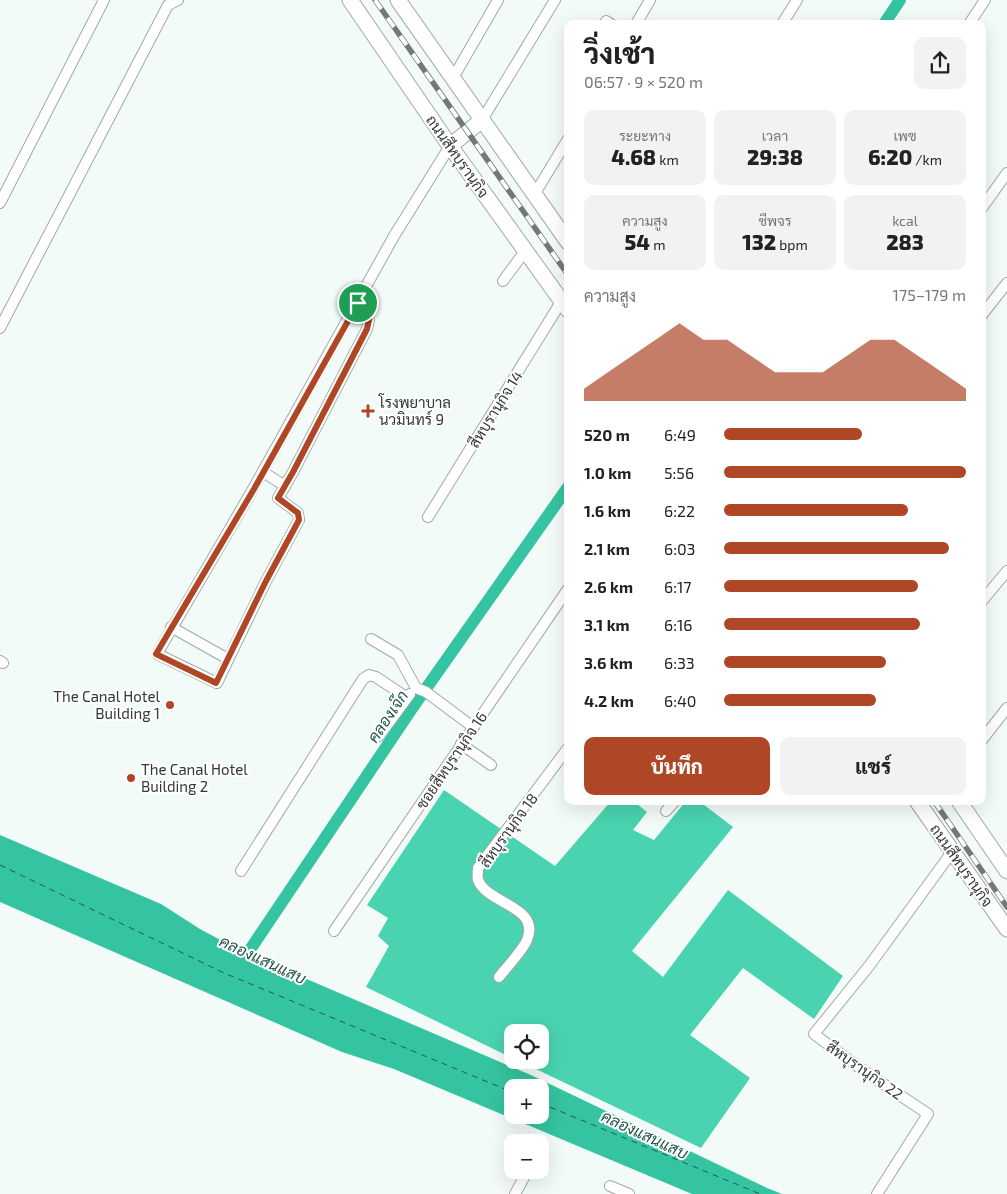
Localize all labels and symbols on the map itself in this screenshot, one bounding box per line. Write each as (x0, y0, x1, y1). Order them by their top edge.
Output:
street label: ถนนสีหบุรานุกิจ (420, 111, 493, 203)
pin (337, 282, 379, 324)
street label: สีหบุรานุกิจ 14 (464, 367, 528, 452)
place label: โรงพยาบาล นวมินทร์ 9 (378, 393, 451, 428)
marker: โรงพยาบาล นวมินทร์ 9 (361, 404, 375, 418)
water label: คลองเจ๊ก (362, 686, 411, 746)
place label: The Canal Hotel Building 1 (53, 687, 161, 722)
marker: The Canal Hotel Building 1 (164, 699, 176, 711)
street label: ซอยสีหบุรานุกิจ 16 (412, 708, 493, 814)
place label: The Canal Hotel Building 2 (141, 760, 248, 795)
marker: The Canal Hotel Building 2 (125, 772, 137, 784)
street label: สีหบุรานุกิจ 18 (475, 789, 543, 872)
street label: ถนนสีหบุรานุกิจ (924, 820, 997, 912)
water label: คลองแสนแสบ (217, 931, 310, 988)
street label: สีหบุรานุกิจ 22 (822, 1037, 907, 1105)
water label: คลองแสนแสบ (599, 1106, 692, 1163)

